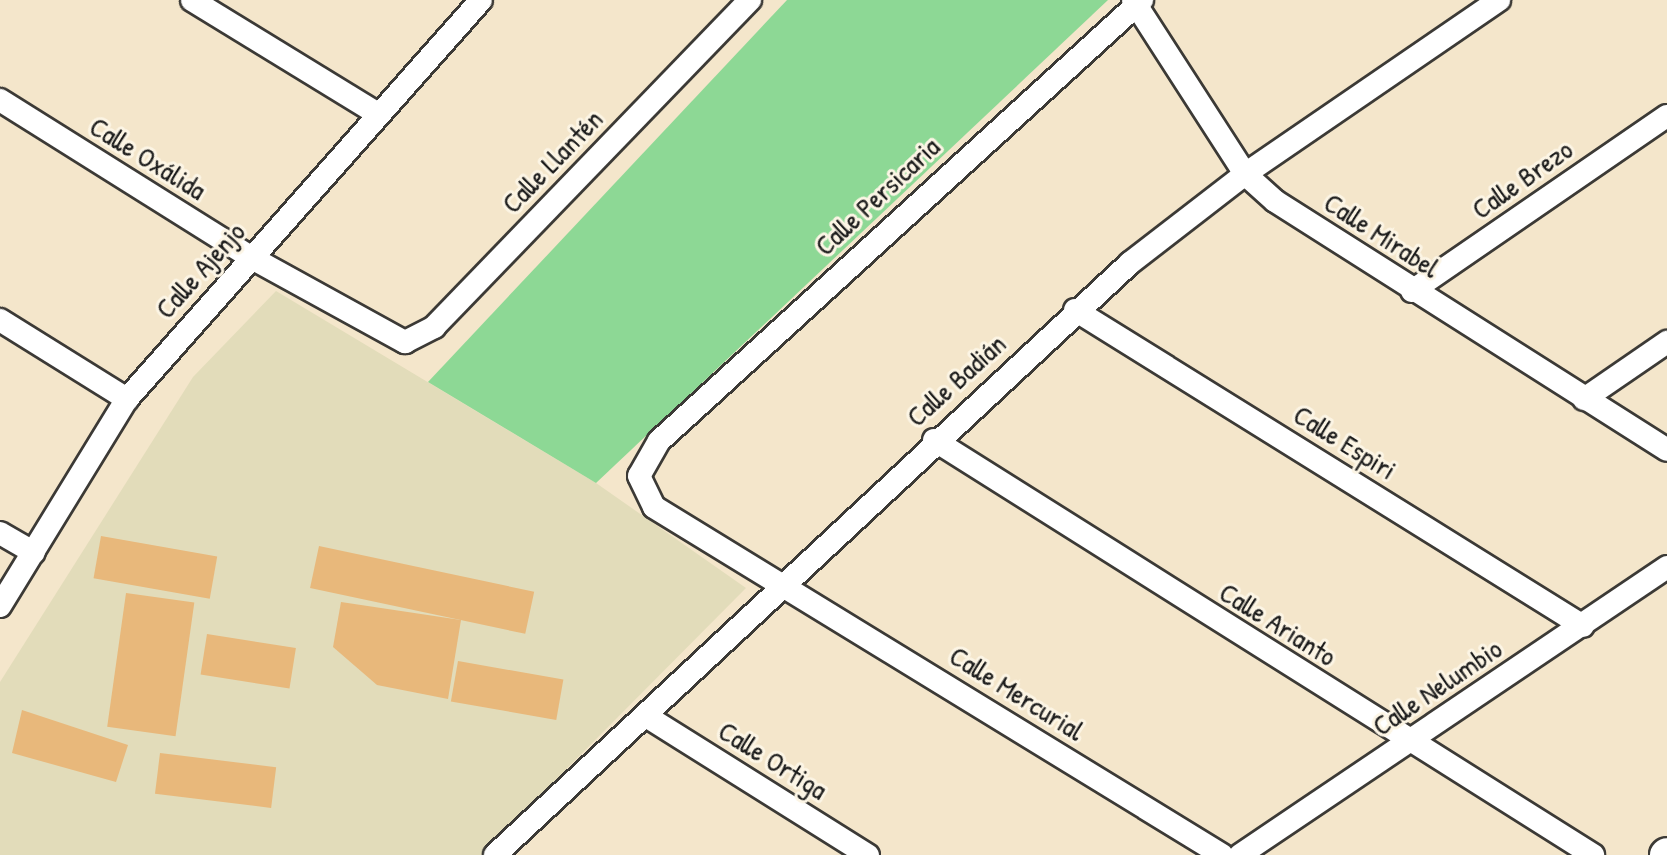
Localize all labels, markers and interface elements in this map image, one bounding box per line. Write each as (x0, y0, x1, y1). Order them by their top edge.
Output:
street label: Calle Llantén (494, 102, 610, 220)
street label: Calle Oxálida (84, 109, 212, 207)
street label: Calle Persicaria (808, 130, 946, 262)
street label: Calle Brezo (1465, 132, 1579, 226)
street label: Calle Mirabel (1318, 185, 1446, 285)
street label: Calle Ajenjo (148, 215, 252, 325)
street label: Calle Badián (899, 327, 1013, 433)
street label: Calle Espiri (1288, 397, 1402, 487)
street label: Calle Arianto (1213, 575, 1343, 673)
street label: Calle Nelumbio (1366, 631, 1508, 743)
street label: Calle Mercurial (944, 638, 1090, 748)
street label: Calle Ortiga (713, 714, 833, 806)

